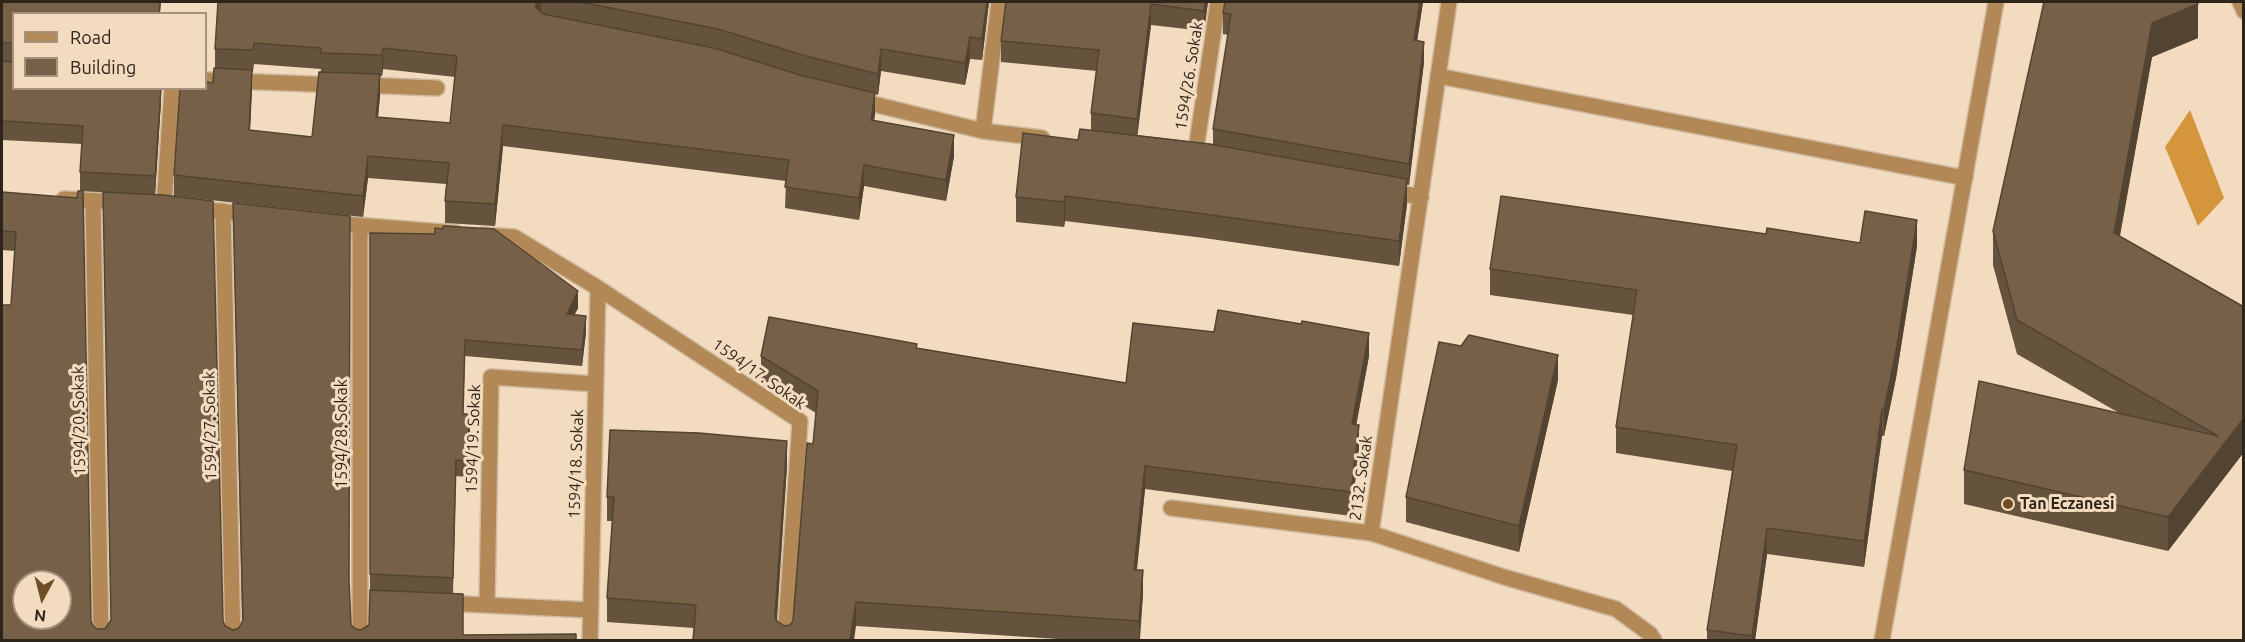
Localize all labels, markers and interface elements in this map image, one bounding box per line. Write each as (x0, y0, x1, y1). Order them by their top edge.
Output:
legend (12, 12, 207, 90)
street label: 1594/26. Sokak (1171, 20, 1207, 132)
text: Road (70, 27, 112, 47)
text: Building (70, 57, 136, 77)
street label: 1594/17. Sokak (709, 335, 809, 413)
street label: 1594/20. Sokak (68, 366, 90, 476)
street label: 1594/27. Sokak (199, 371, 221, 481)
street label: 1594/28. Sokak (332, 379, 352, 489)
street label: 1594/19. Sokak (461, 384, 485, 494)
street label: 1594/18. Sokak (564, 409, 588, 519)
street label: 2132. Sokak (1346, 434, 1376, 522)
place label: Tan Eczanesi (2020, 494, 2115, 514)
marker: Tan Eczanesi (2001, 497, 2015, 511)
north arrow (12, 570, 72, 630)
text: N (33, 606, 47, 626)

